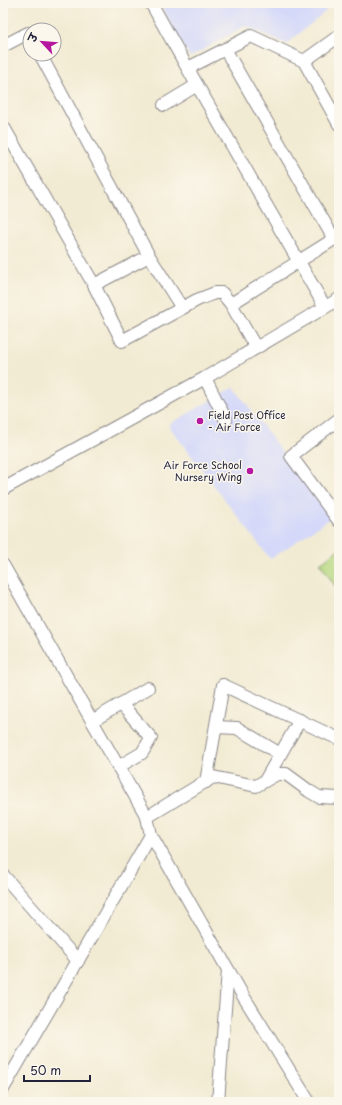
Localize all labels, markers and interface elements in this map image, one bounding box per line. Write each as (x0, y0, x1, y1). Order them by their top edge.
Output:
north arrow (22, 22, 62, 62)
text: उ (23, 29, 43, 45)
place label: Field Post Office - Air Force (208, 407, 286, 434)
marker: Field Post Office - Air Force (195, 416, 205, 426)
place label: Air Force School Nursery Wing (164, 457, 242, 485)
marker: Air Force School Nursery Wing (245, 466, 255, 476)
scale bar (24, 1057, 90, 1083)
text: 50 m (30, 1061, 61, 1079)

